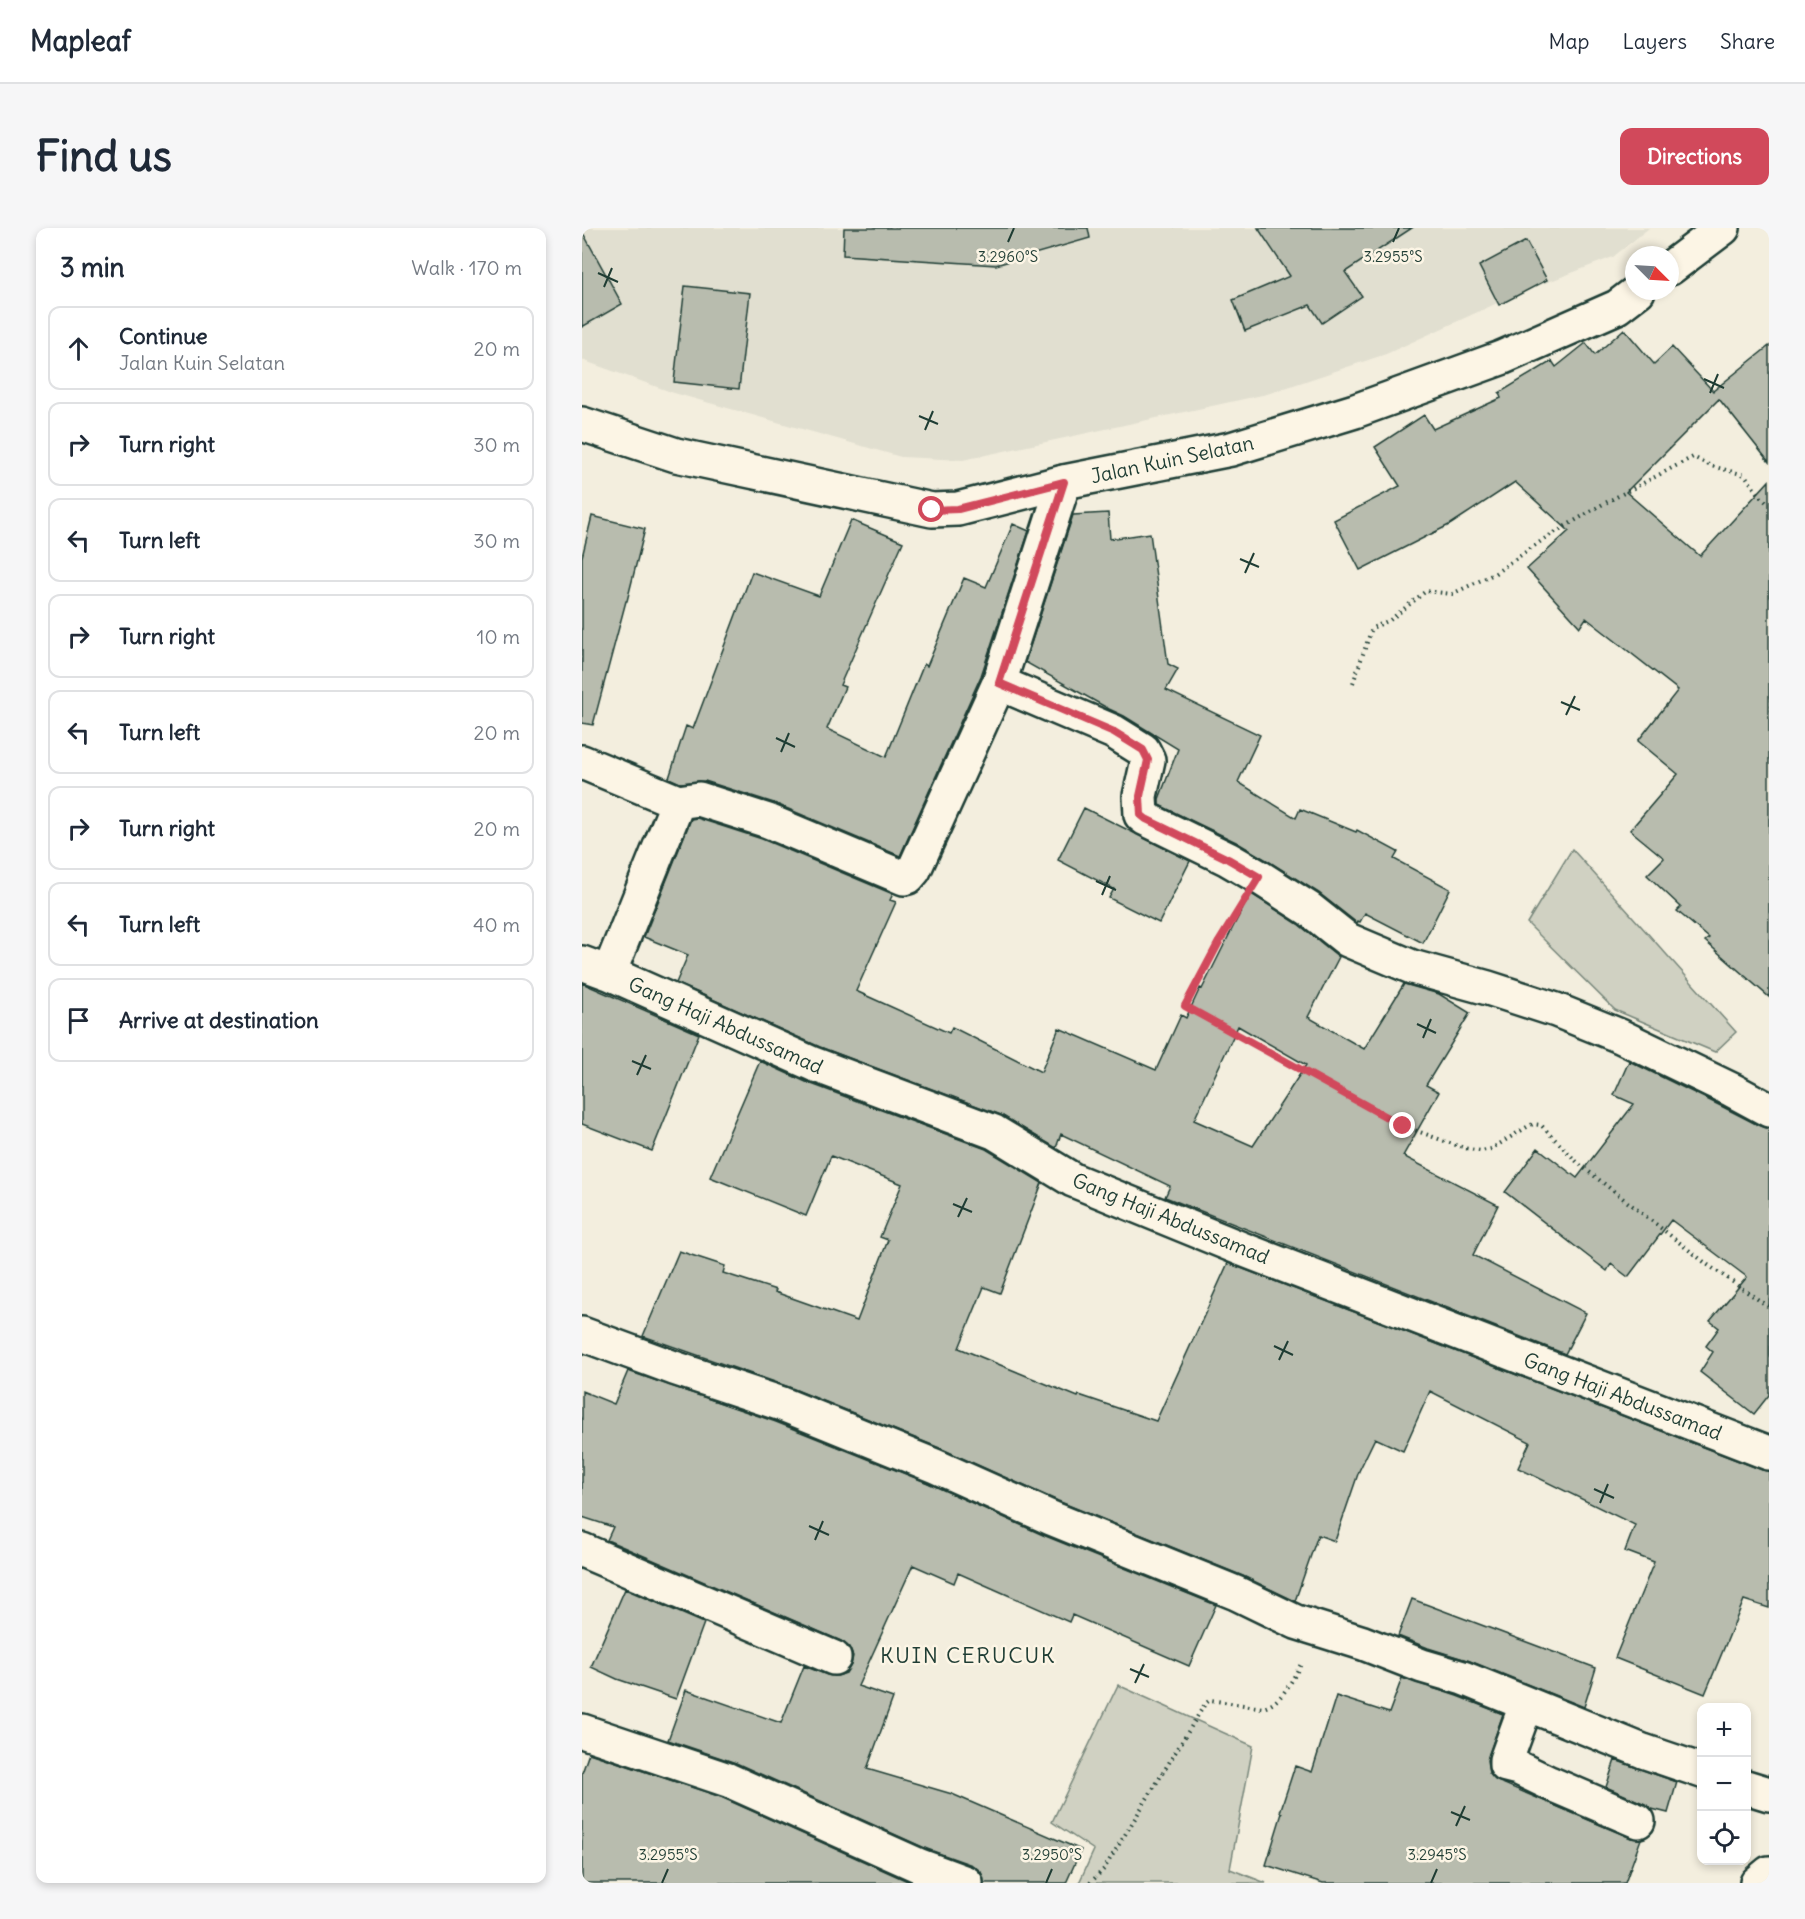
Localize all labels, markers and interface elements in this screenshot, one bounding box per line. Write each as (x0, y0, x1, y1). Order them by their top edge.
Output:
text: Mapleaf (30, 23, 131, 59)
text: Map (1549, 28, 1589, 55)
text: Layers (1622, 28, 1687, 55)
text: Share (1720, 28, 1775, 55)
button: Directions (1620, 128, 1769, 185)
text: Find us (36, 130, 172, 182)
north arrow (1625, 246, 1679, 300)
text: 3.2960°S (978, 247, 1038, 266)
text: 3.2955°S (1363, 247, 1423, 266)
text: 3 min (60, 251, 125, 284)
text: Walk · 170 m (411, 255, 522, 280)
text: Continue (119, 322, 208, 350)
icon: ahead (62, 332, 95, 365)
text: 20 m (474, 336, 520, 361)
text: Jalan Kuin Selatan (119, 350, 285, 375)
icon: right (62, 428, 95, 461)
text: Turn right (119, 430, 215, 458)
street label: Jalan Kuin Selatan (1088, 430, 1256, 488)
text: 30 m (473, 432, 520, 457)
route start (918, 496, 944, 522)
icon: left (62, 524, 95, 557)
text: Turn left (119, 526, 200, 554)
text: 30 m (473, 528, 520, 553)
icon: right (62, 620, 95, 653)
text: Turn right (119, 622, 215, 650)
text: 10 m (477, 624, 520, 649)
icon: left (62, 716, 95, 749)
text: Turn left (119, 718, 200, 746)
text: 20 m (474, 720, 520, 745)
icon: right (62, 812, 95, 845)
text: Turn right (119, 814, 215, 842)
text: 20 m (474, 816, 520, 841)
icon: left (62, 908, 95, 941)
text: Turn left (119, 910, 200, 938)
text: 40 m (473, 912, 520, 937)
street label: Gang Haji Abdussamad (625, 971, 827, 1079)
icon: arrive (62, 1004, 95, 1037)
text: Arrive at destination (119, 1006, 319, 1034)
route end (1389, 1112, 1415, 1138)
street label: Gang Haji Abdussamad (1069, 1167, 1273, 1269)
street label: Gang Haji Abdussamad (1520, 1347, 1726, 1445)
district label: KUIN CERUCUK (880, 1641, 1056, 1669)
map controls (1697, 1703, 1751, 1865)
button: + (1697, 1703, 1751, 1757)
button: − (1697, 1757, 1751, 1811)
button: locate (1697, 1811, 1751, 1865)
text: 3.2955°S (638, 1845, 698, 1864)
text: 3.2950°S (1022, 1845, 1082, 1864)
text: 3.2945°S (1407, 1845, 1467, 1864)

